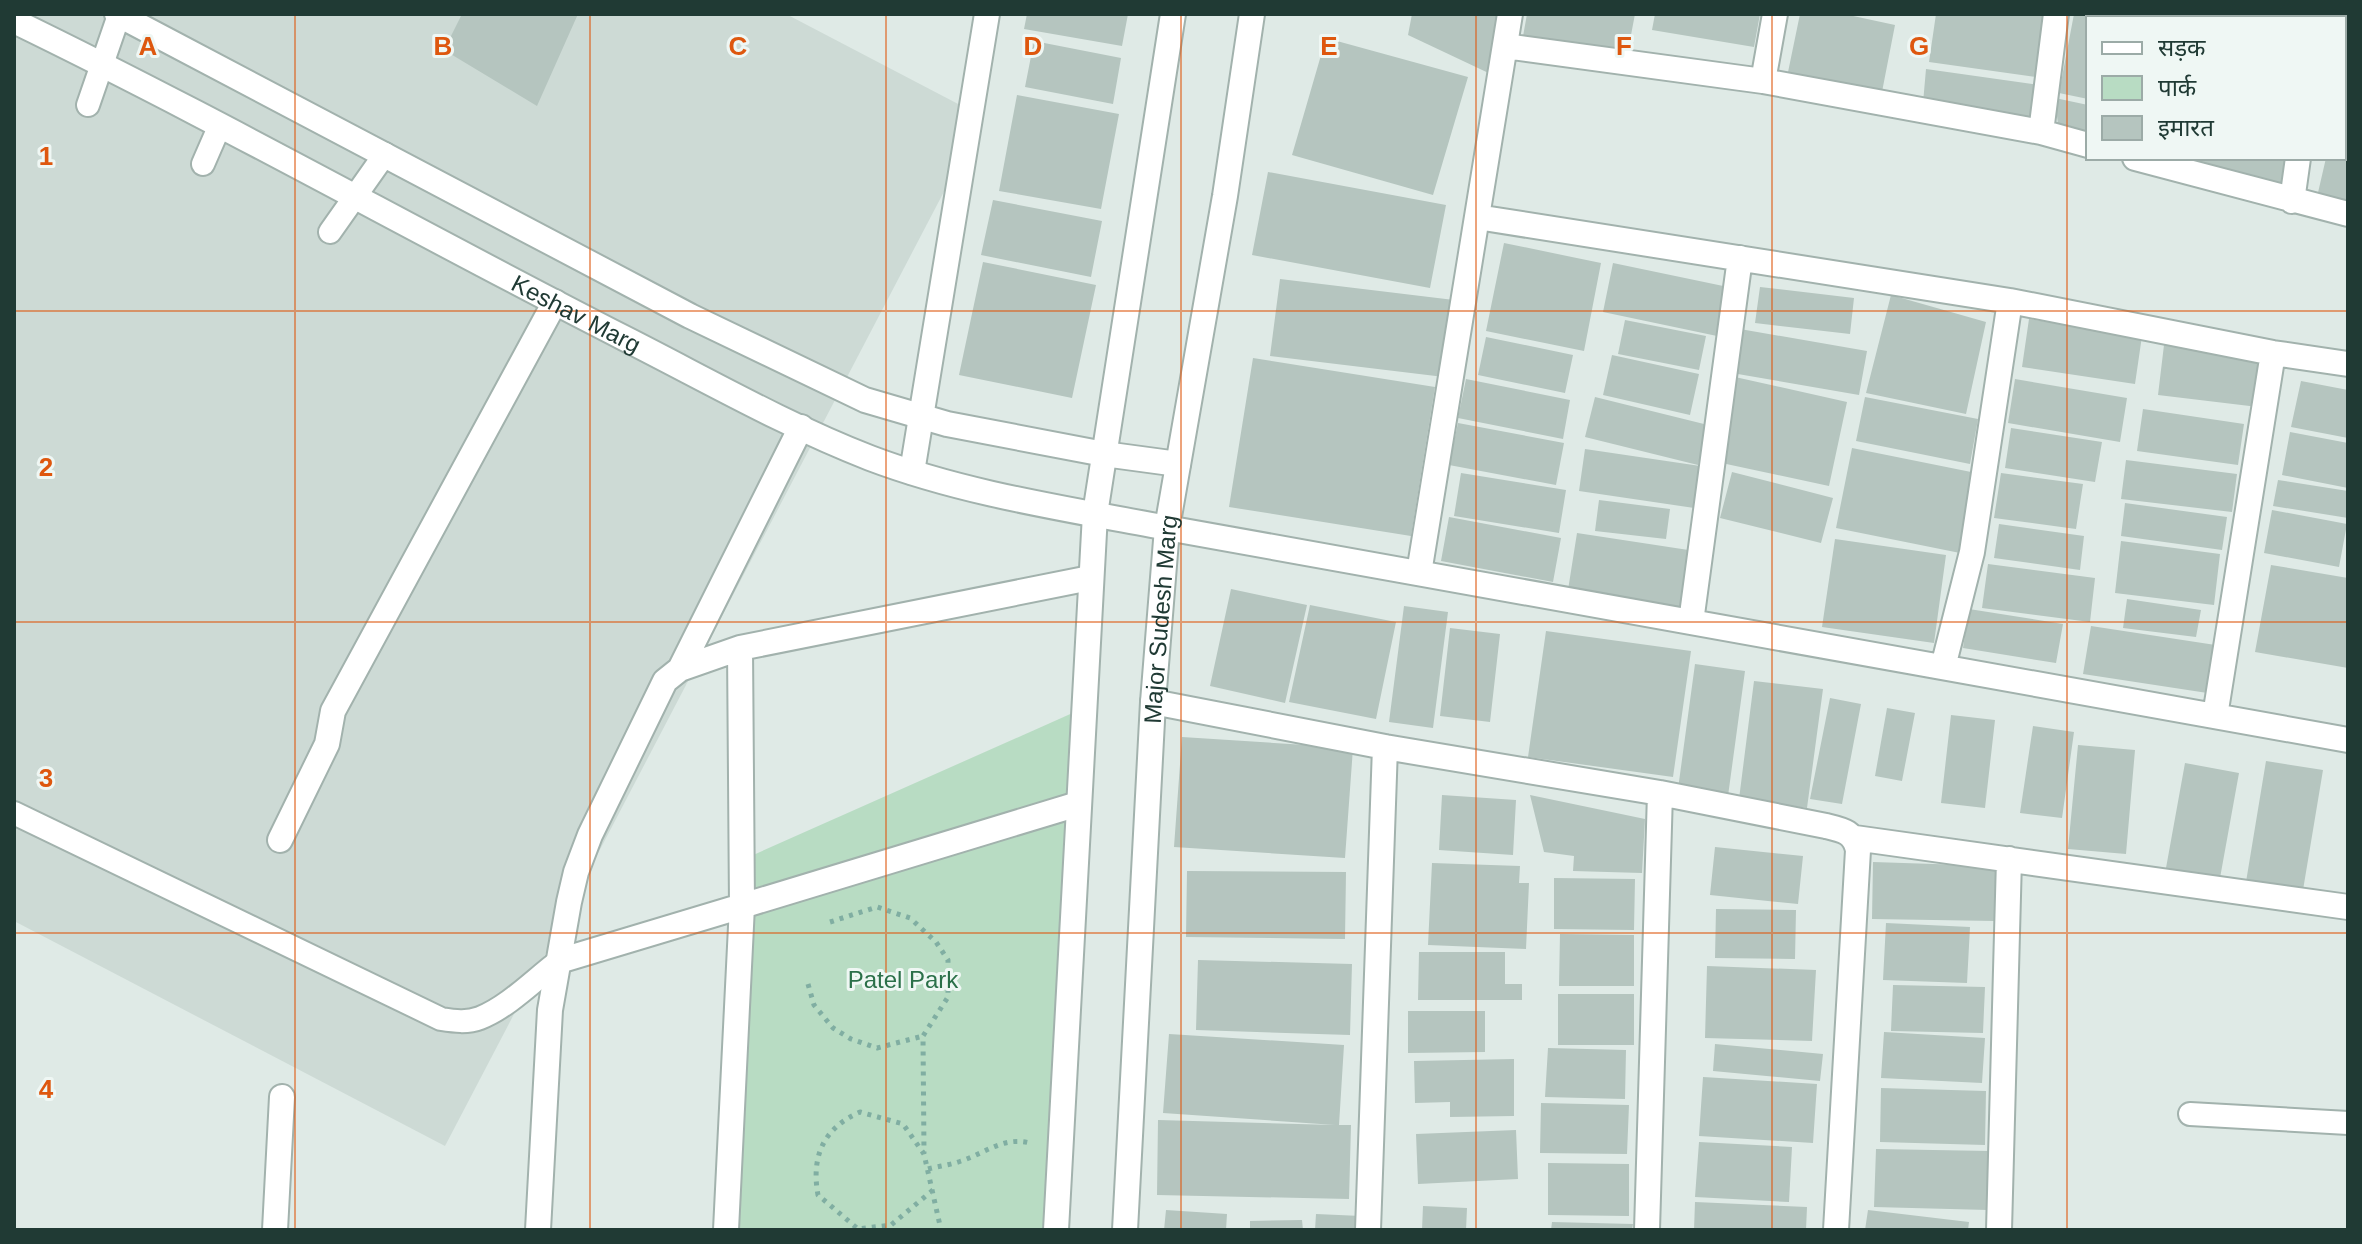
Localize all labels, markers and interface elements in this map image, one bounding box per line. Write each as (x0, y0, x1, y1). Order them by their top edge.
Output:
legend (2086, 16, 2346, 160)
text: A (139, 31, 158, 61)
text: B (434, 31, 452, 61)
text: C (729, 31, 748, 61)
text: D (1024, 31, 1042, 61)
text: E (1320, 31, 1338, 61)
text: F (1616, 31, 1632, 61)
text: G (1909, 31, 1929, 61)
text: सड़क (2158, 34, 2206, 61)
text: पार्क (2158, 74, 2197, 101)
text: इमारत (2158, 114, 2215, 141)
text: 1 (39, 141, 53, 171)
street label: Keshav Marg (507, 269, 645, 358)
text: 2 (39, 452, 53, 482)
street label: Major Sudesh Marg (1138, 512, 1183, 724)
text: 3 (39, 763, 53, 793)
park label: Patel Park (848, 966, 959, 993)
text: 4 (39, 1074, 54, 1104)

